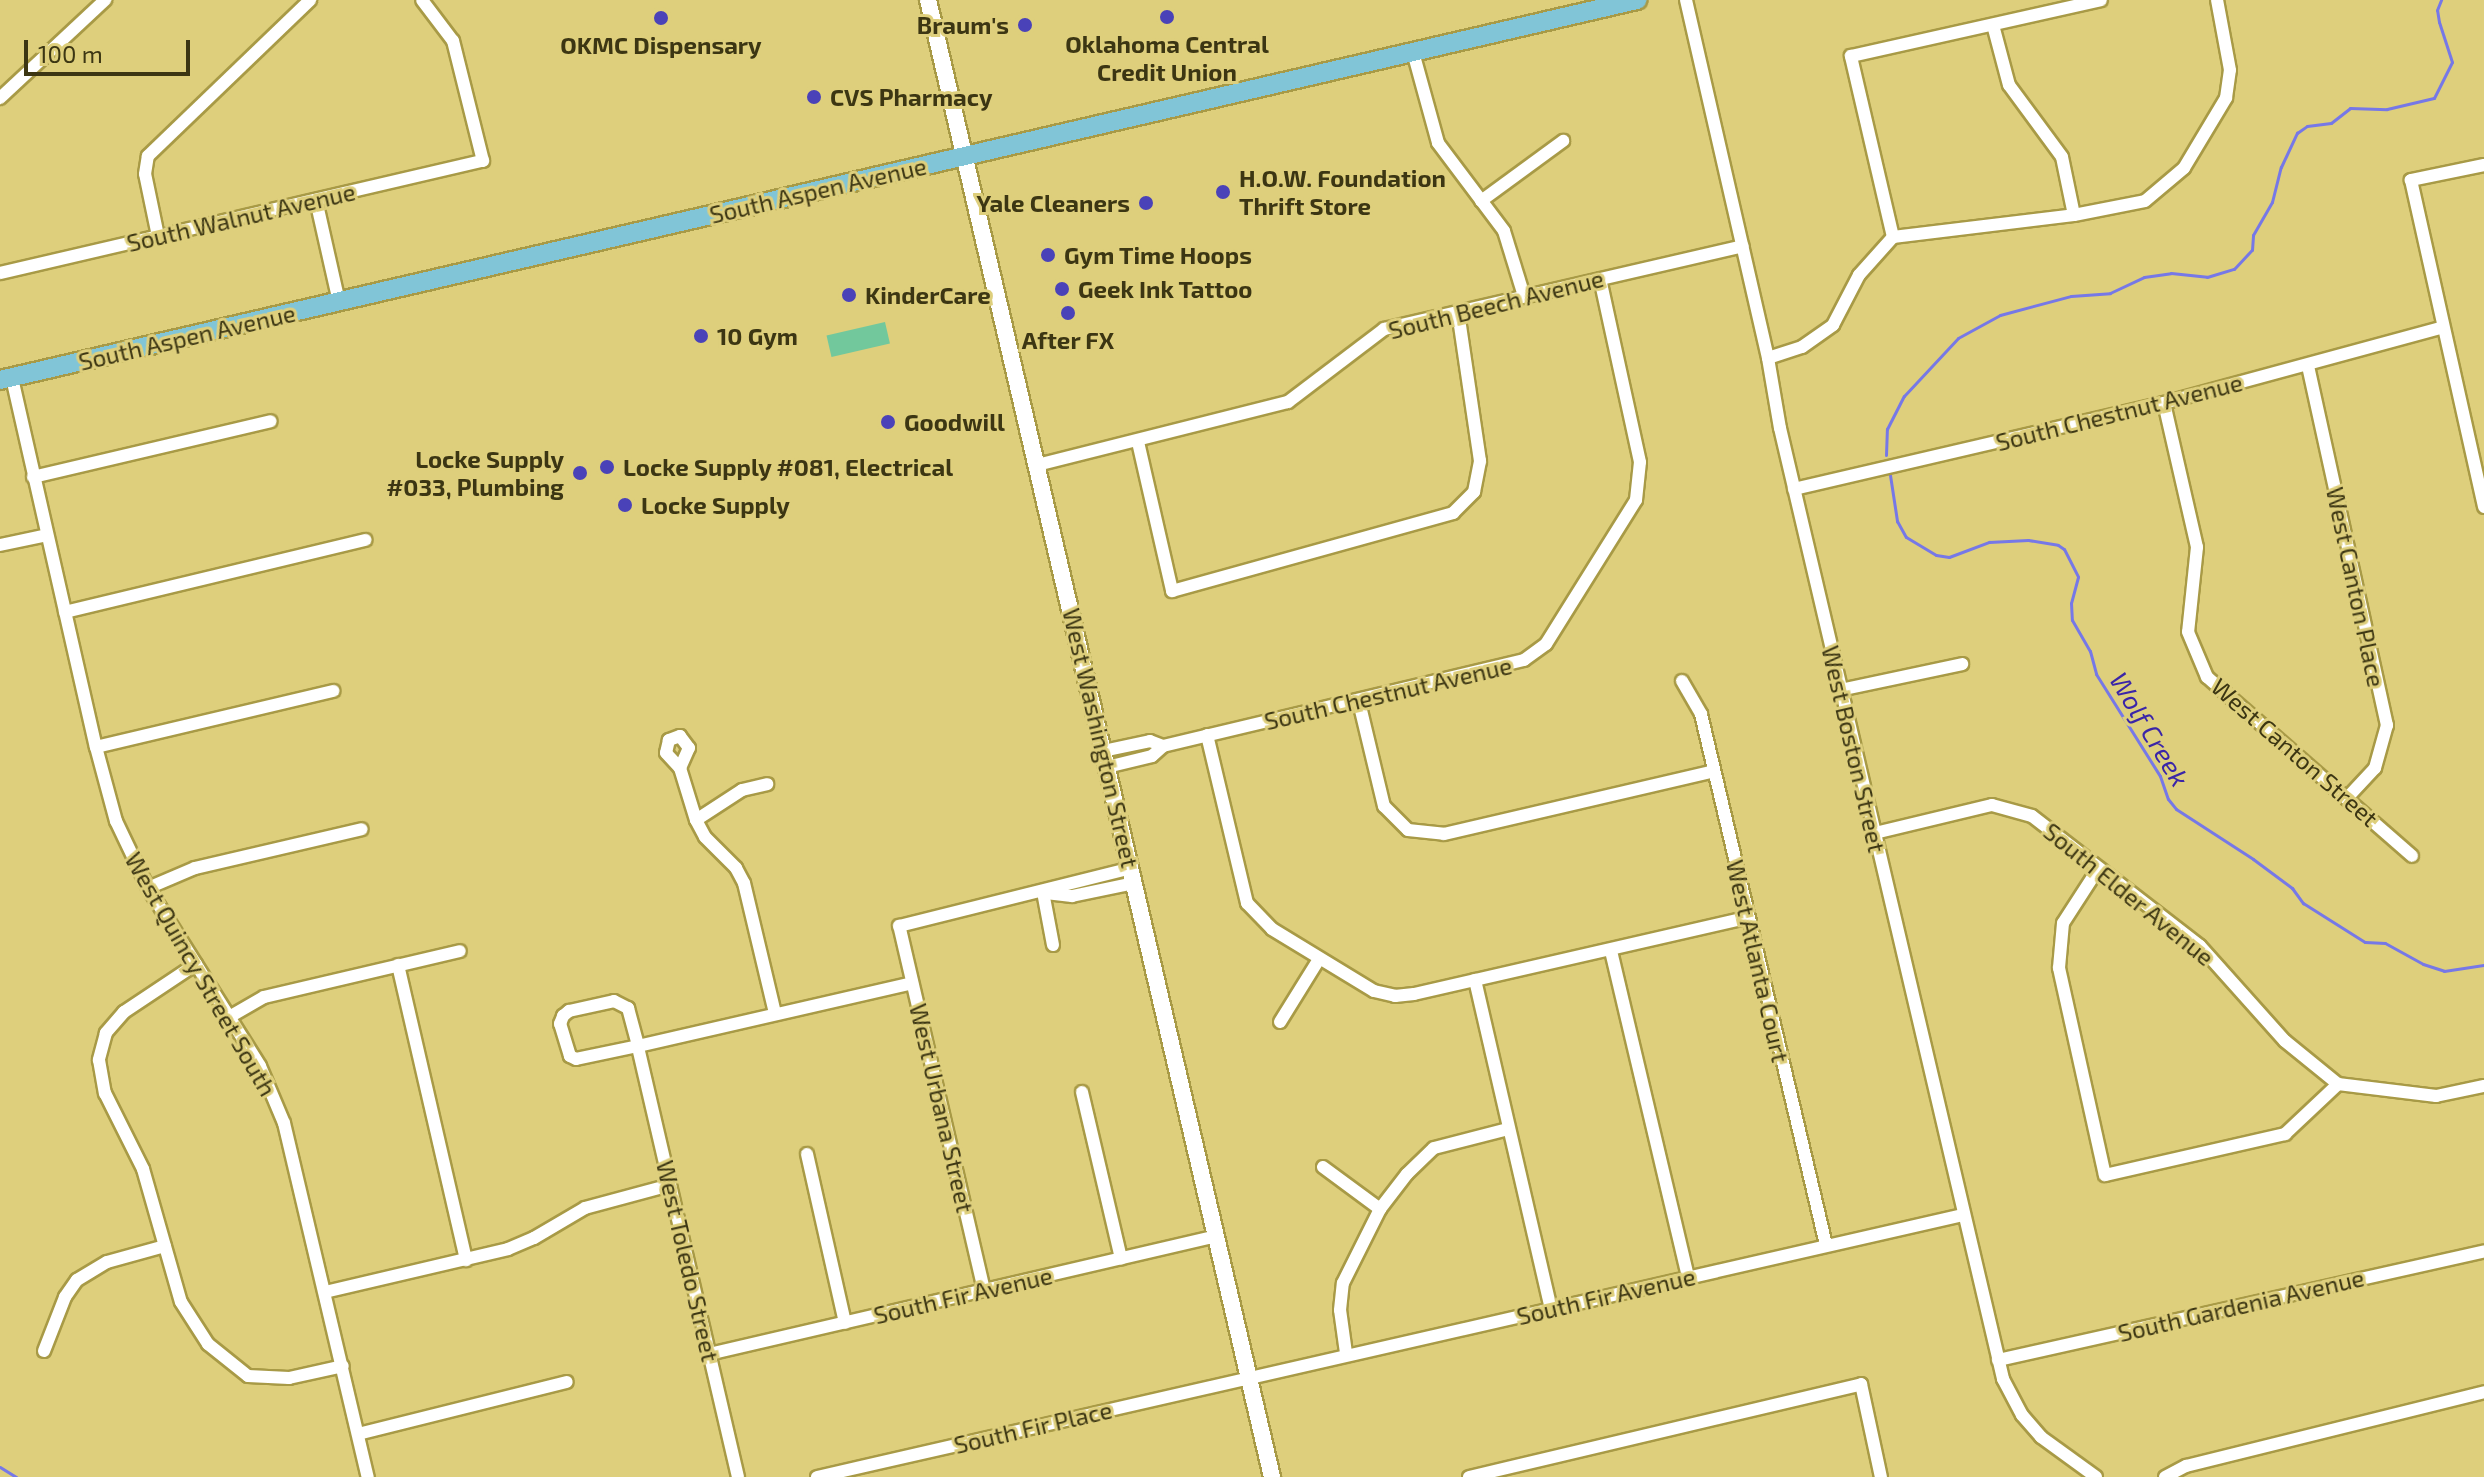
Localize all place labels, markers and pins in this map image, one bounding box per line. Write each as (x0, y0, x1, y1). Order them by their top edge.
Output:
marker: Oklahoma Central Credit Union (1158, 8, 1176, 26)
marker: OKMC Dispensary (652, 9, 670, 27)
place label: Braum's (917, 11, 1009, 39)
marker: Braum's (1016, 16, 1034, 34)
place label: Oklahoma Central Credit Union (1065, 30, 1269, 86)
place label: OKMC Dispensary (560, 31, 762, 59)
place label: CVS Pharmacy (830, 83, 993, 111)
marker: CVS Pharmacy (805, 88, 823, 106)
place label: H.O.W. Foundation Thrift Store (1239, 164, 1446, 220)
marker: H.O.W. Foundation Thrift Store (1214, 183, 1232, 201)
place label: Yale Cleaners (976, 189, 1130, 217)
marker: Yale Cleaners (1137, 194, 1155, 212)
place label: Gym Time Hoops (1064, 241, 1252, 269)
marker: Gym Time Hoops (1039, 246, 1057, 264)
place label: Geek Ink Tattoo (1078, 275, 1253, 303)
marker: Geek Ink Tattoo (1053, 280, 1071, 298)
place label: KinderCare (865, 281, 991, 309)
marker: KinderCare (840, 286, 858, 304)
marker: After FX (1059, 304, 1077, 322)
place label: 10 Gym (717, 322, 798, 350)
place label: After FX (1022, 326, 1114, 354)
marker: 10 Gym (692, 327, 710, 345)
place label: Goodwill (904, 408, 1005, 436)
marker: Goodwill (879, 413, 897, 431)
place label: Locke Supply #033, Plumbing (386, 445, 564, 501)
place label: Locke Supply #081, Electrical (623, 453, 954, 481)
marker: Locke Supply #081, Electrical (598, 458, 616, 476)
marker: Locke Supply #033, Plumbing (571, 464, 589, 482)
place label: Locke Supply (641, 491, 790, 519)
marker: Locke Supply (616, 496, 634, 514)

